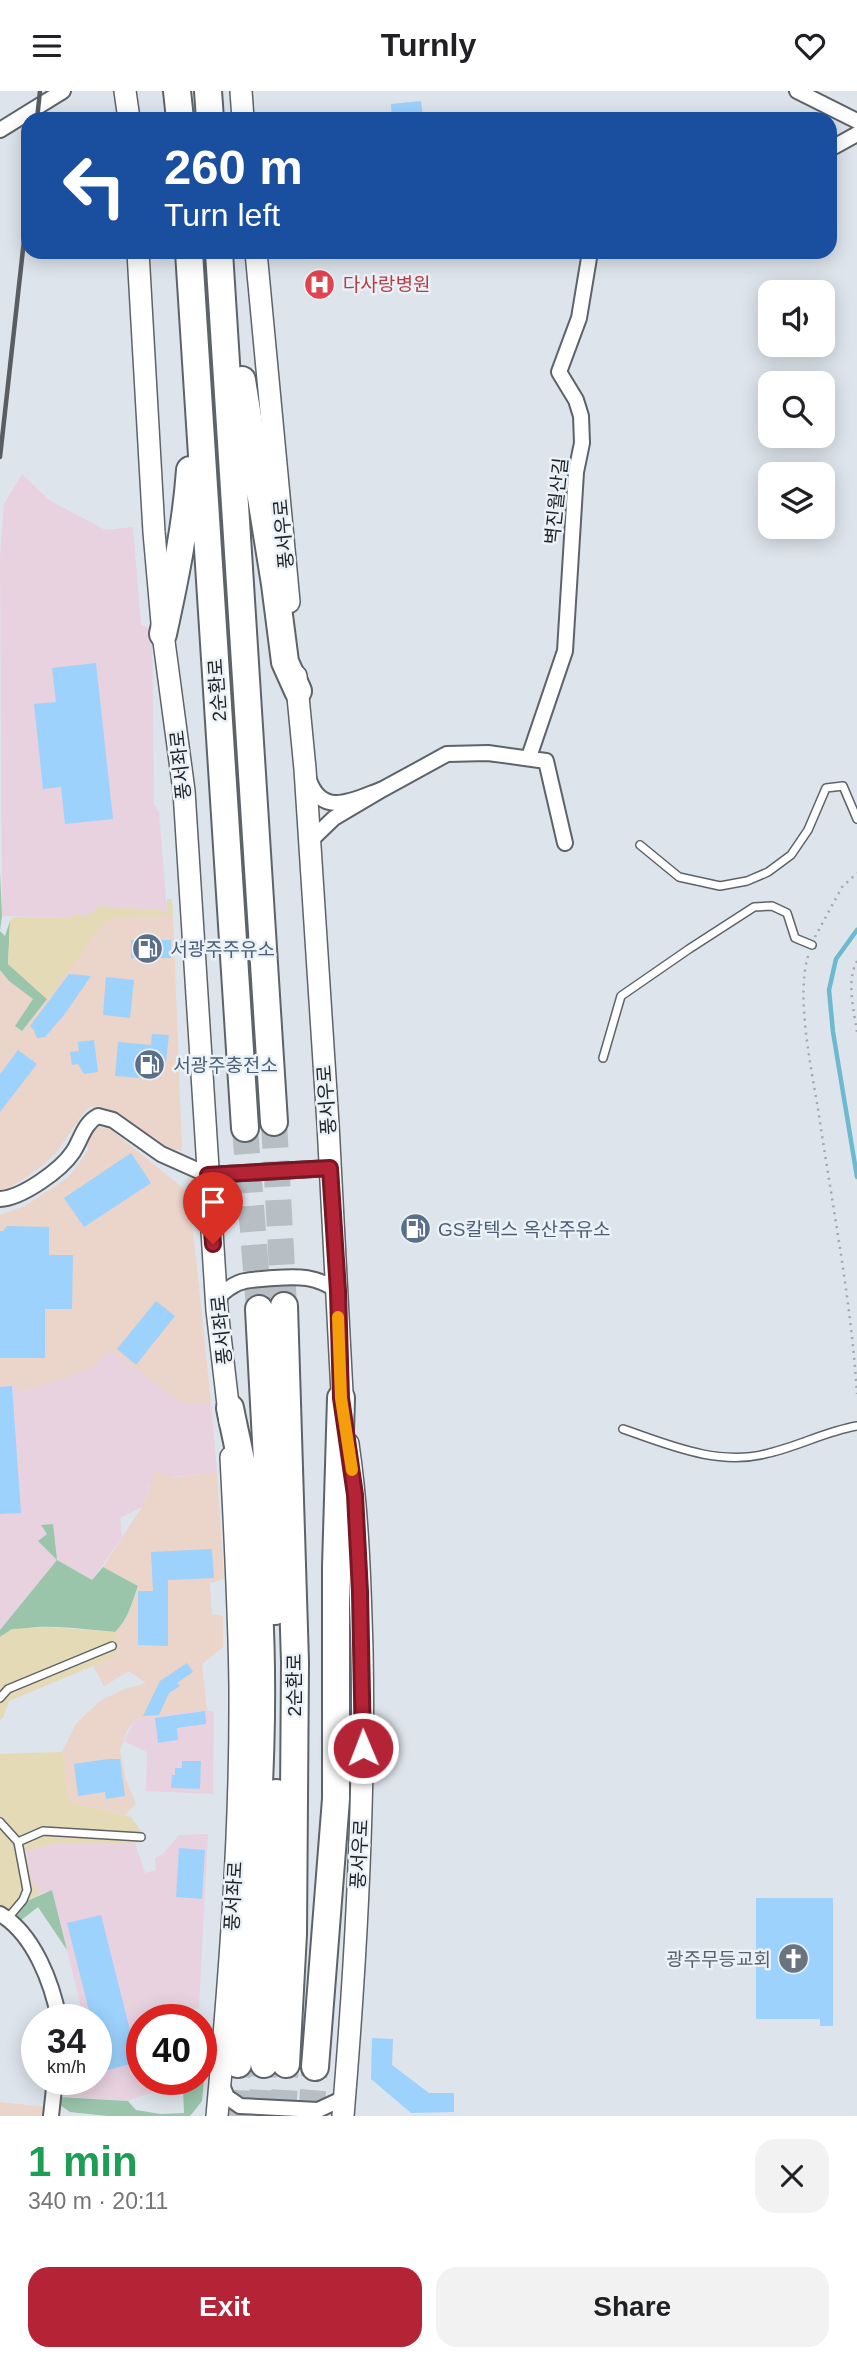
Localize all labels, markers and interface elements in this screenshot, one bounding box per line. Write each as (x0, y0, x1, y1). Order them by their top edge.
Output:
icon: menu (28, 27, 66, 65)
text: Turnly (381, 27, 476, 63)
icon: heart (791, 27, 829, 65)
icon: left (49, 140, 140, 231)
text: 260 m (164, 140, 303, 194)
text: Turn left (164, 197, 280, 233)
hospital icon: 다사랑병원 (303, 267, 337, 301)
place label: 다사랑병원 (343, 274, 430, 295)
map controls (758, 280, 835, 539)
button: sound (758, 280, 835, 357)
button: search (758, 371, 835, 448)
street label: 벽진월산길 (541, 456, 572, 546)
button: layers (758, 462, 835, 539)
street label: 풍서우로 (270, 498, 297, 570)
street label: 2순환로 (205, 658, 230, 722)
street label: 풍서좌로 (166, 729, 195, 801)
fuel station icon: 서광주주유소 (130, 932, 164, 966)
place label: 서광주주유소 (170, 939, 275, 960)
fuel station icon: 서광주충전소 (133, 1048, 167, 1082)
place label: 서광주충전소 (173, 1055, 278, 1076)
street label: 풍서우로 (314, 1064, 339, 1136)
pin (183, 1172, 243, 1244)
icon: arrive (194, 1183, 232, 1221)
fuel station icon: GS칼텍스 옥산주유소 (398, 1212, 432, 1246)
place label: GS칼텍스 옥산주유소 (438, 1219, 611, 1240)
street label: 풍서좌로 (207, 1294, 236, 1366)
street label: 2순환로 (284, 1653, 305, 1717)
position arrow (326, 1711, 400, 1785)
street label: 풍서우로 (347, 1819, 372, 1889)
street label: 풍서좌로 (221, 1861, 246, 1931)
church icon: 광주무등교회 (777, 1942, 811, 1976)
place label: 광주무등교회 (666, 1949, 771, 1970)
speed limit sign: 40 (126, 2004, 217, 2095)
text: 34 (47, 2021, 86, 2060)
text: km/h (47, 2057, 86, 2077)
text: 1 min (28, 2138, 138, 2185)
button: close (755, 2139, 829, 2213)
text: 340 m · 20:11 (28, 2188, 168, 2214)
button: Exit (28, 2267, 422, 2347)
button: Share (436, 2267, 829, 2347)

